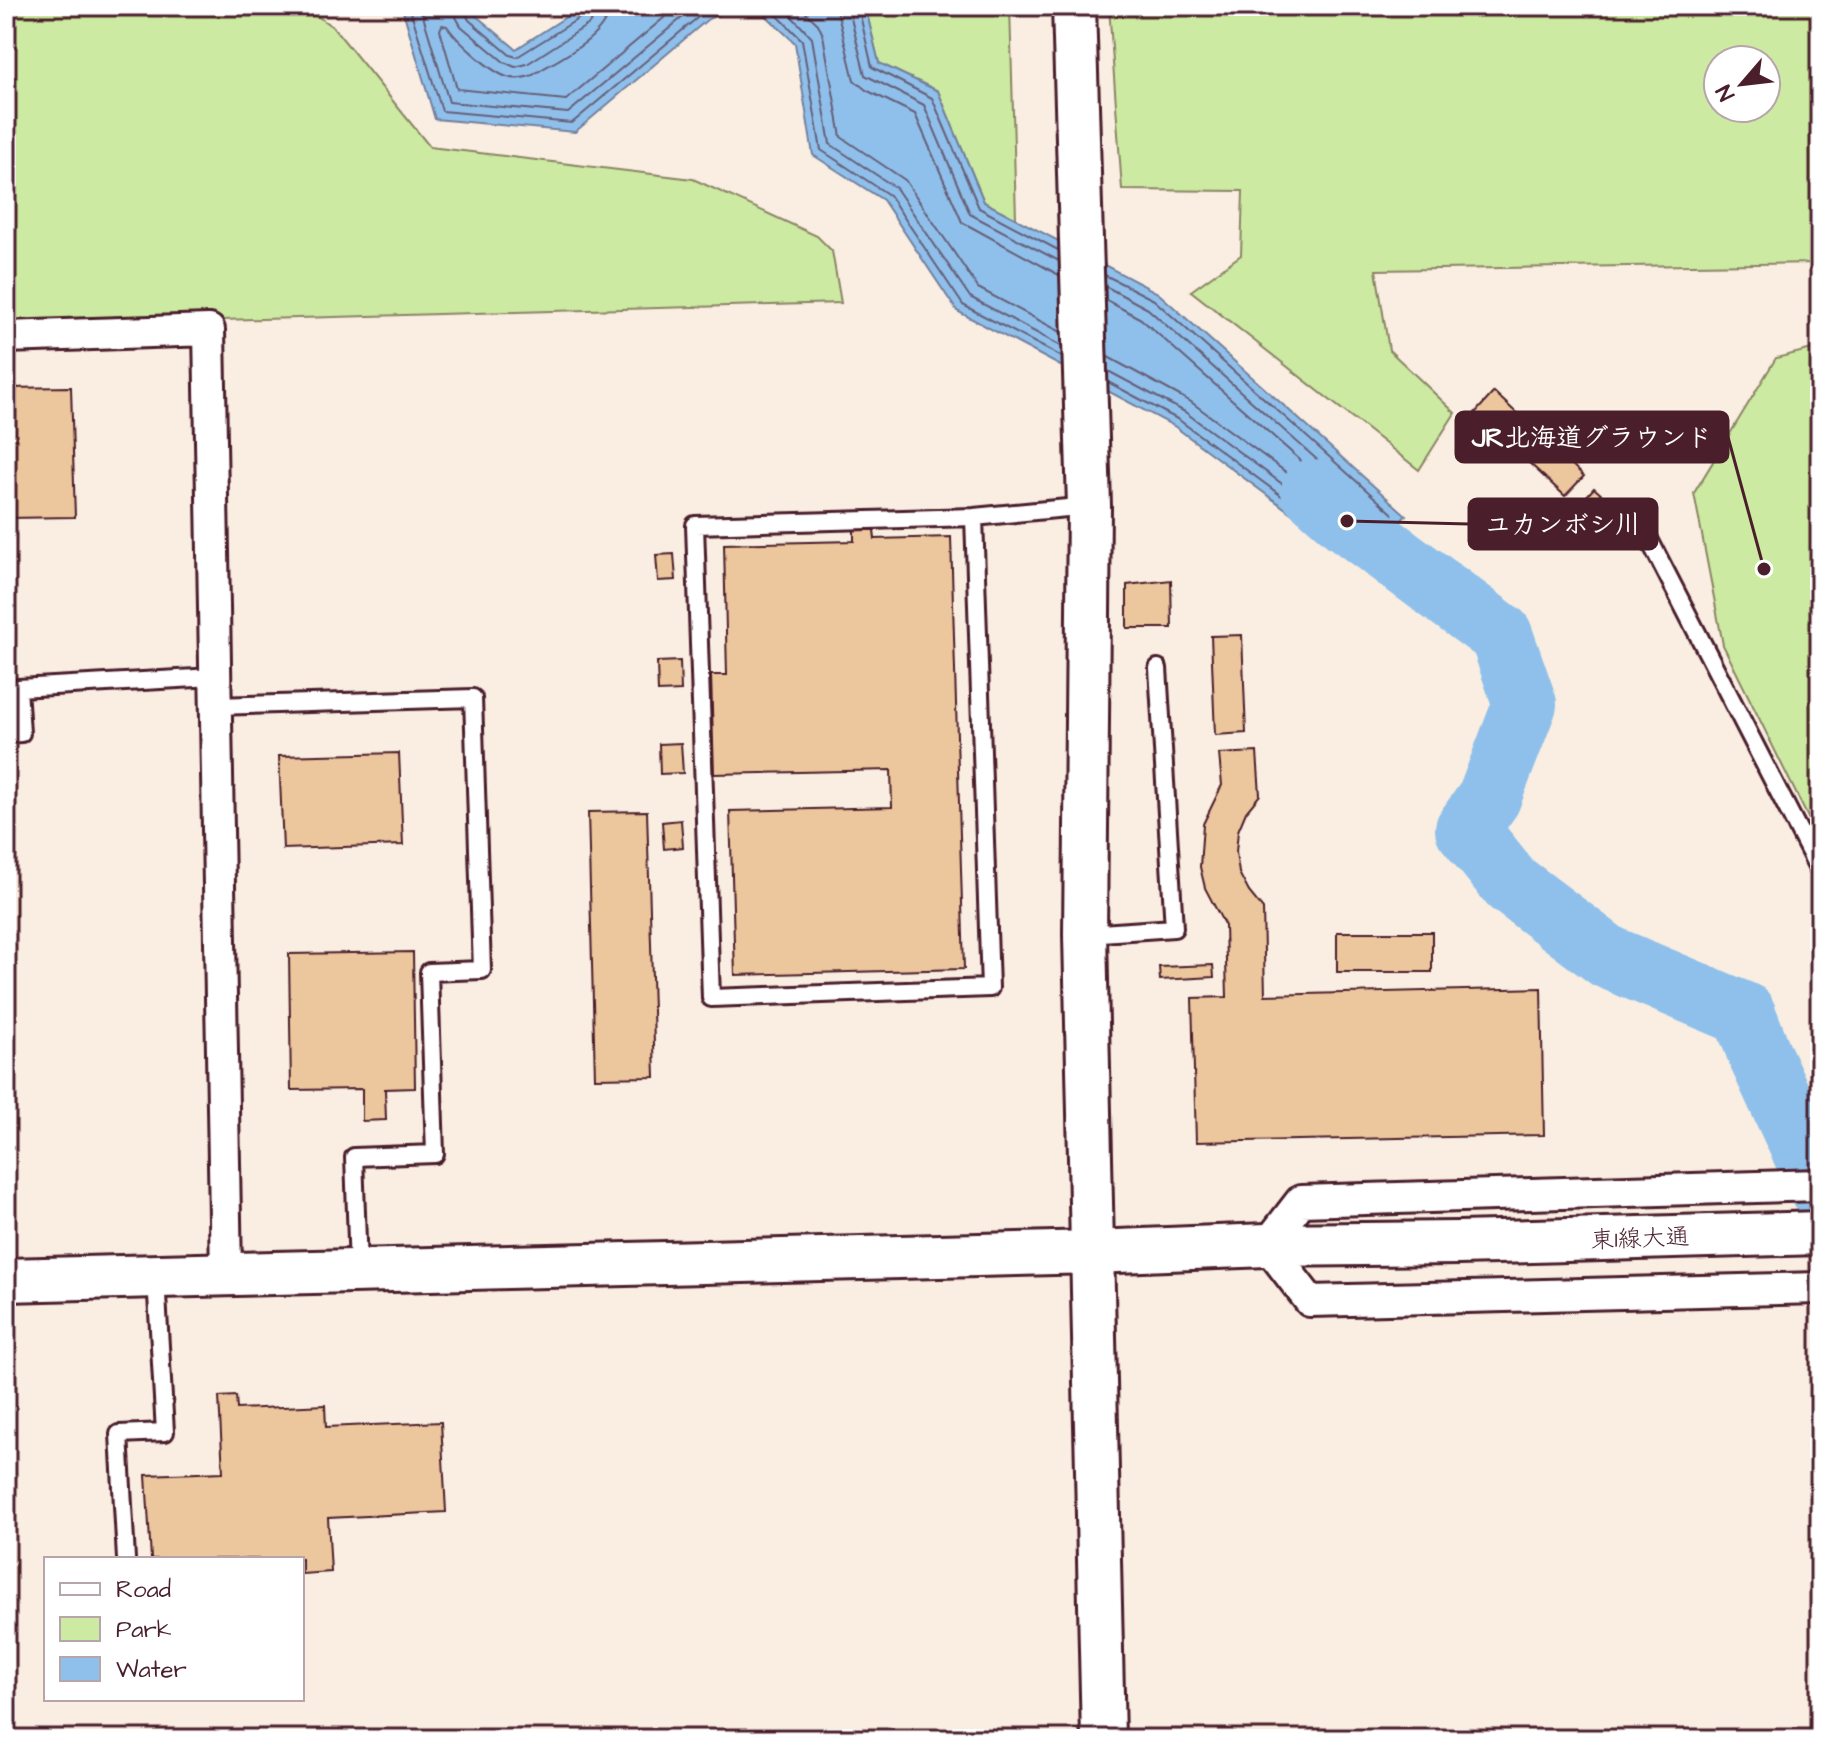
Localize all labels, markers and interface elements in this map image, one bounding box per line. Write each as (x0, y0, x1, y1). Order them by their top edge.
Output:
north arrow (1702, 44, 1782, 124)
text: N (1709, 79, 1743, 106)
callout: JR北海道グラウンド (1456, 412, 1728, 462)
text: JR北海道グラウンド (1471, 420, 1712, 456)
callout: ユカンボシ川 (1469, 499, 1657, 549)
text: ユカンボシ川 (1485, 507, 1641, 543)
street label: 東1線大通 (1590, 1220, 1690, 1258)
legend (44, 1557, 304, 1701)
text: Road (116, 1573, 171, 1607)
text: Park (116, 1613, 172, 1647)
text: Water (116, 1653, 187, 1687)

